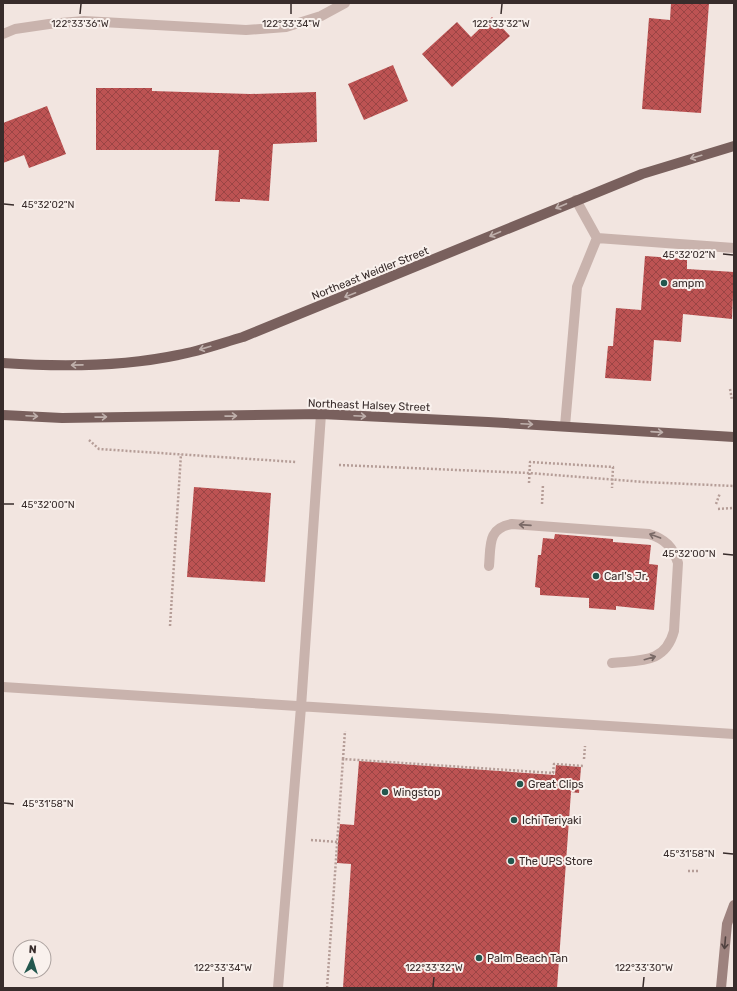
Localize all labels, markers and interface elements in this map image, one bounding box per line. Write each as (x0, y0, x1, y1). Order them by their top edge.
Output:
text: 122°33'36"W (51, 18, 109, 30)
text: 122°33'34"W (262, 18, 320, 30)
text: 122°33'32"W (472, 18, 530, 30)
one-way arrow (690, 154, 703, 161)
text: 45°32'02"N (22, 199, 75, 211)
one-way arrow (556, 203, 568, 210)
one-way arrow (489, 231, 501, 238)
street label: Northeast Weidler Street (310, 244, 431, 303)
text: 45°32'02"N (663, 249, 716, 261)
place label: ampm (672, 277, 704, 290)
marker: ampm (659, 278, 669, 288)
one-way arrow (345, 291, 357, 299)
one-way arrow (199, 345, 212, 352)
one-way arrow (71, 362, 84, 369)
street label: Northeast Halsey Street (308, 397, 431, 414)
one-way arrow (224, 412, 237, 419)
one-way arrow (353, 412, 366, 420)
one-way arrow (25, 413, 38, 420)
one-way arrow (94, 413, 107, 421)
one-way arrow (520, 420, 533, 428)
one-way arrow (650, 428, 663, 435)
text: 45°32'00"N (21, 499, 75, 511)
one-way arrow (519, 521, 532, 528)
one-way arrow (648, 532, 661, 539)
text: 45°32'00"N (662, 548, 716, 560)
place label: Carl's Jr. (604, 570, 648, 583)
marker: Carl's Jr. (591, 571, 601, 581)
one-way arrow (644, 654, 657, 661)
place label: Great Clips (528, 778, 584, 791)
marker: Great Clips (515, 779, 525, 789)
place label: Wingstop (393, 786, 440, 799)
marker: Wingstop (380, 787, 390, 797)
text: 45°31'58"N (22, 798, 74, 810)
place label: Ichi Teriyaki (522, 814, 581, 827)
marker: Ichi Teriyaki (509, 815, 519, 825)
text: 45°31'58"N (663, 848, 715, 860)
place label: The UPS Store (519, 855, 593, 868)
marker: The UPS Store (506, 856, 516, 866)
one-way arrow (721, 936, 729, 949)
north arrow (12, 939, 52, 979)
text: N (28, 943, 37, 956)
place label: Palm Beach Tan (487, 952, 568, 965)
marker: Palm Beach Tan (474, 953, 484, 963)
text: 122°33'34"W (194, 962, 252, 974)
text: 122°33'32"W (405, 962, 463, 974)
text: 122°33'30"W (615, 962, 673, 974)

